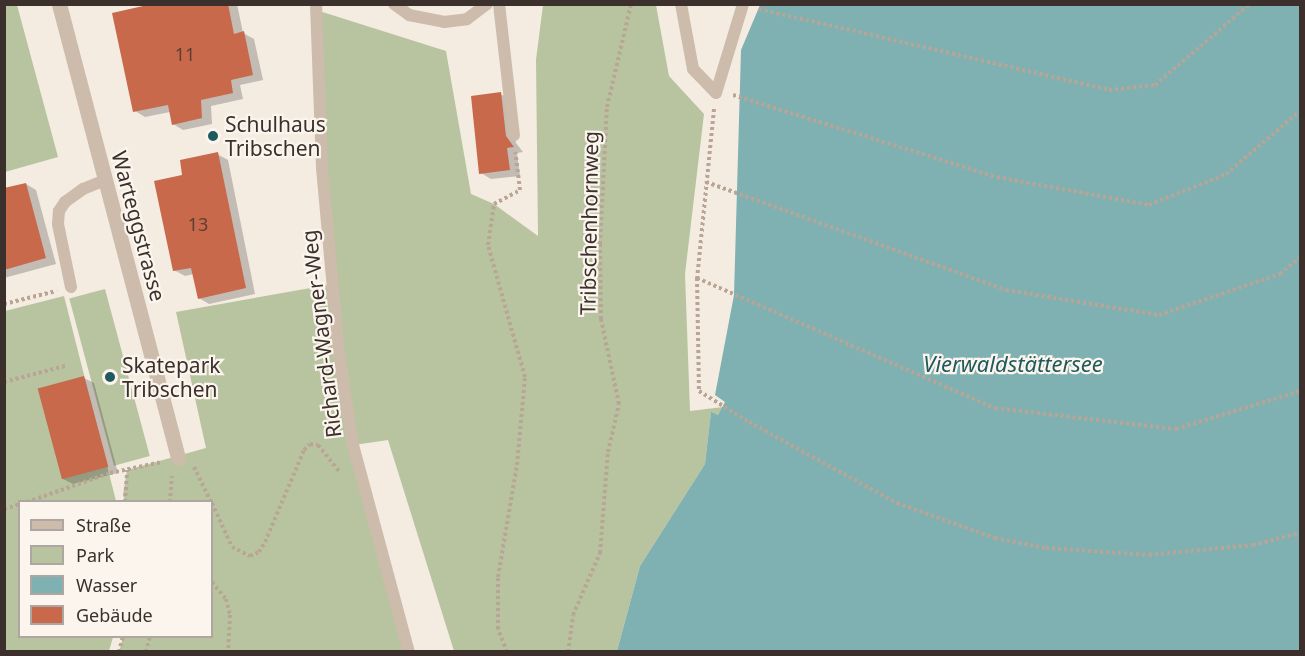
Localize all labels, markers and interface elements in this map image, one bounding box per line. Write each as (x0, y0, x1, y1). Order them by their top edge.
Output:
house number: 11 (175, 43, 195, 65)
place label: Schulhaus Tribschen (225, 111, 326, 161)
marker: Schulhaus Tribschen (206, 129, 220, 143)
street label: Tribschenhornweg (575, 131, 603, 315)
street label: Warteggstrasse (107, 148, 171, 304)
house number: 13 (188, 213, 208, 235)
street label: Richard-Wagner-Weg (296, 229, 346, 439)
water label: Vierwaldstättersee (923, 351, 1103, 377)
place label: Skatepark Tribschen (122, 352, 221, 402)
marker: Skatepark Tribschen (103, 370, 117, 384)
legend (18, 500, 213, 638)
text: Straße (76, 513, 131, 537)
text: Park (76, 543, 114, 567)
text: Wasser (76, 573, 137, 597)
text: Gebäude (76, 603, 153, 627)

